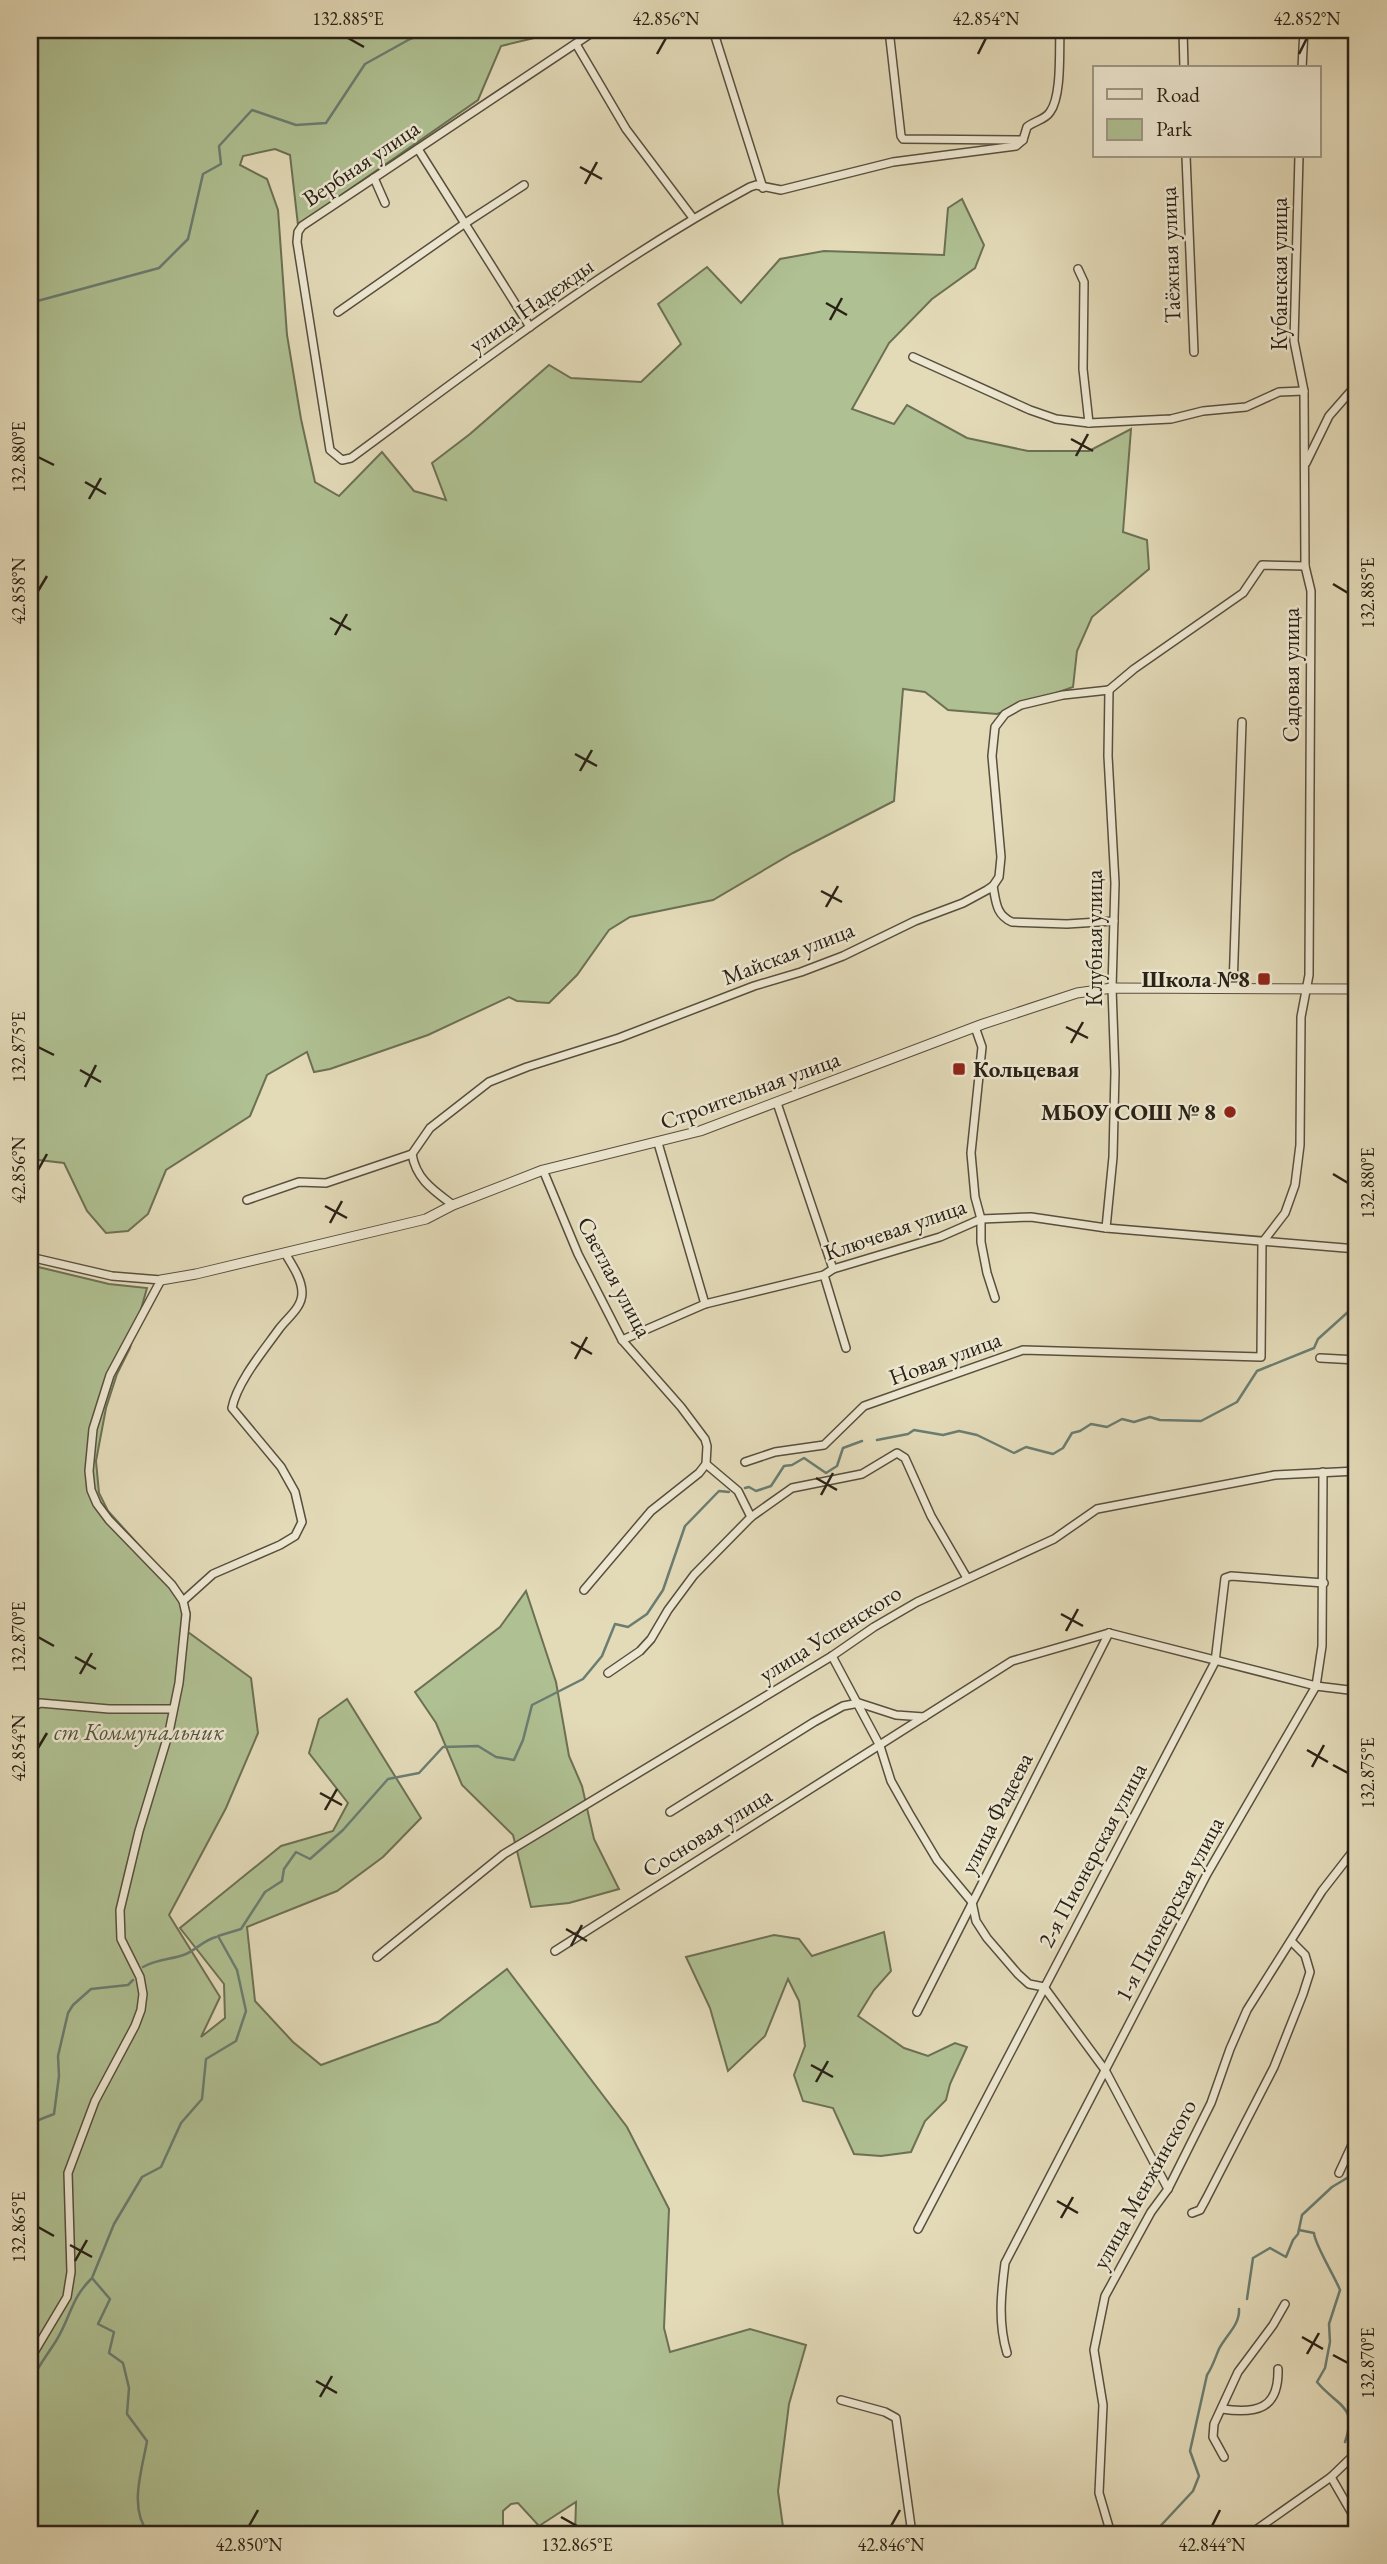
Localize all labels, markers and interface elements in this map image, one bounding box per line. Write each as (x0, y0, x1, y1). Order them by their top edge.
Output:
text: 132.885°E (312, 7, 384, 30)
text: 42.856°N (633, 7, 700, 30)
text: 42.854°N (953, 7, 1020, 30)
text: 42.852°N (1274, 7, 1341, 30)
legend (1093, 66, 1320, 158)
text: Road (1156, 81, 1200, 108)
street label: Вербная улица (297, 112, 426, 213)
text: Park (1156, 115, 1193, 142)
street label: Таёжная улица (1153, 185, 1187, 324)
street label: Кубанская улица (1264, 197, 1294, 351)
street label: улица Надежды (463, 251, 599, 359)
text: 132.880°E (7, 421, 30, 493)
text: 42.858°N (7, 557, 30, 624)
text: 132.885°E (1356, 557, 1379, 629)
street label: Садовая улица (1276, 607, 1306, 742)
street label: Клубная улица (1079, 869, 1109, 1006)
street label: Майская улица (718, 914, 859, 992)
place label: Школа №8 (1141, 964, 1250, 994)
marker: Школа №8 (1256, 971, 1272, 987)
text: 132.875°E (7, 1011, 30, 1083)
street label: Строительная улица (656, 1043, 845, 1136)
place label: Кольцевая (973, 1054, 1079, 1084)
marker: Кольцевая (951, 1061, 967, 1077)
place label: МБОУ СОШ № 8 (1041, 1097, 1216, 1127)
marker: МБОУ СОШ № 8 (1222, 1104, 1238, 1120)
text: 42.856°N (7, 1136, 30, 1203)
text: 132.880°E (1356, 1147, 1379, 1219)
street label: Ключевая улица (820, 1190, 971, 1267)
street label: Светлая улица (571, 1211, 660, 1343)
street label: Новая улица (885, 1324, 1006, 1392)
street label: улица Успенского (753, 1577, 907, 1689)
text: 132.870°E (7, 1601, 30, 1673)
text: 42.854°N (7, 1714, 30, 1781)
park label: ст Коммунальник (54, 1717, 225, 1747)
text: 132.875°E (1356, 1737, 1379, 1809)
street label: улица Фадеева (953, 1747, 1040, 1879)
street label: 2-я Пионерская улица (1031, 1757, 1154, 1953)
street label: Сосновая улица (636, 1780, 778, 1884)
street label: 1-я Пионерская улица (1108, 1811, 1231, 2007)
street label: улица Менжинского (1085, 2094, 1203, 2274)
text: 132.865°E (7, 2191, 30, 2263)
text: 132.870°E (1356, 2327, 1379, 2399)
text: 42.850°N (216, 2533, 283, 2556)
text: 132.865°E (541, 2533, 613, 2556)
text: 42.846°N (858, 2533, 925, 2556)
text: 42.844°N (1179, 2533, 1246, 2556)

